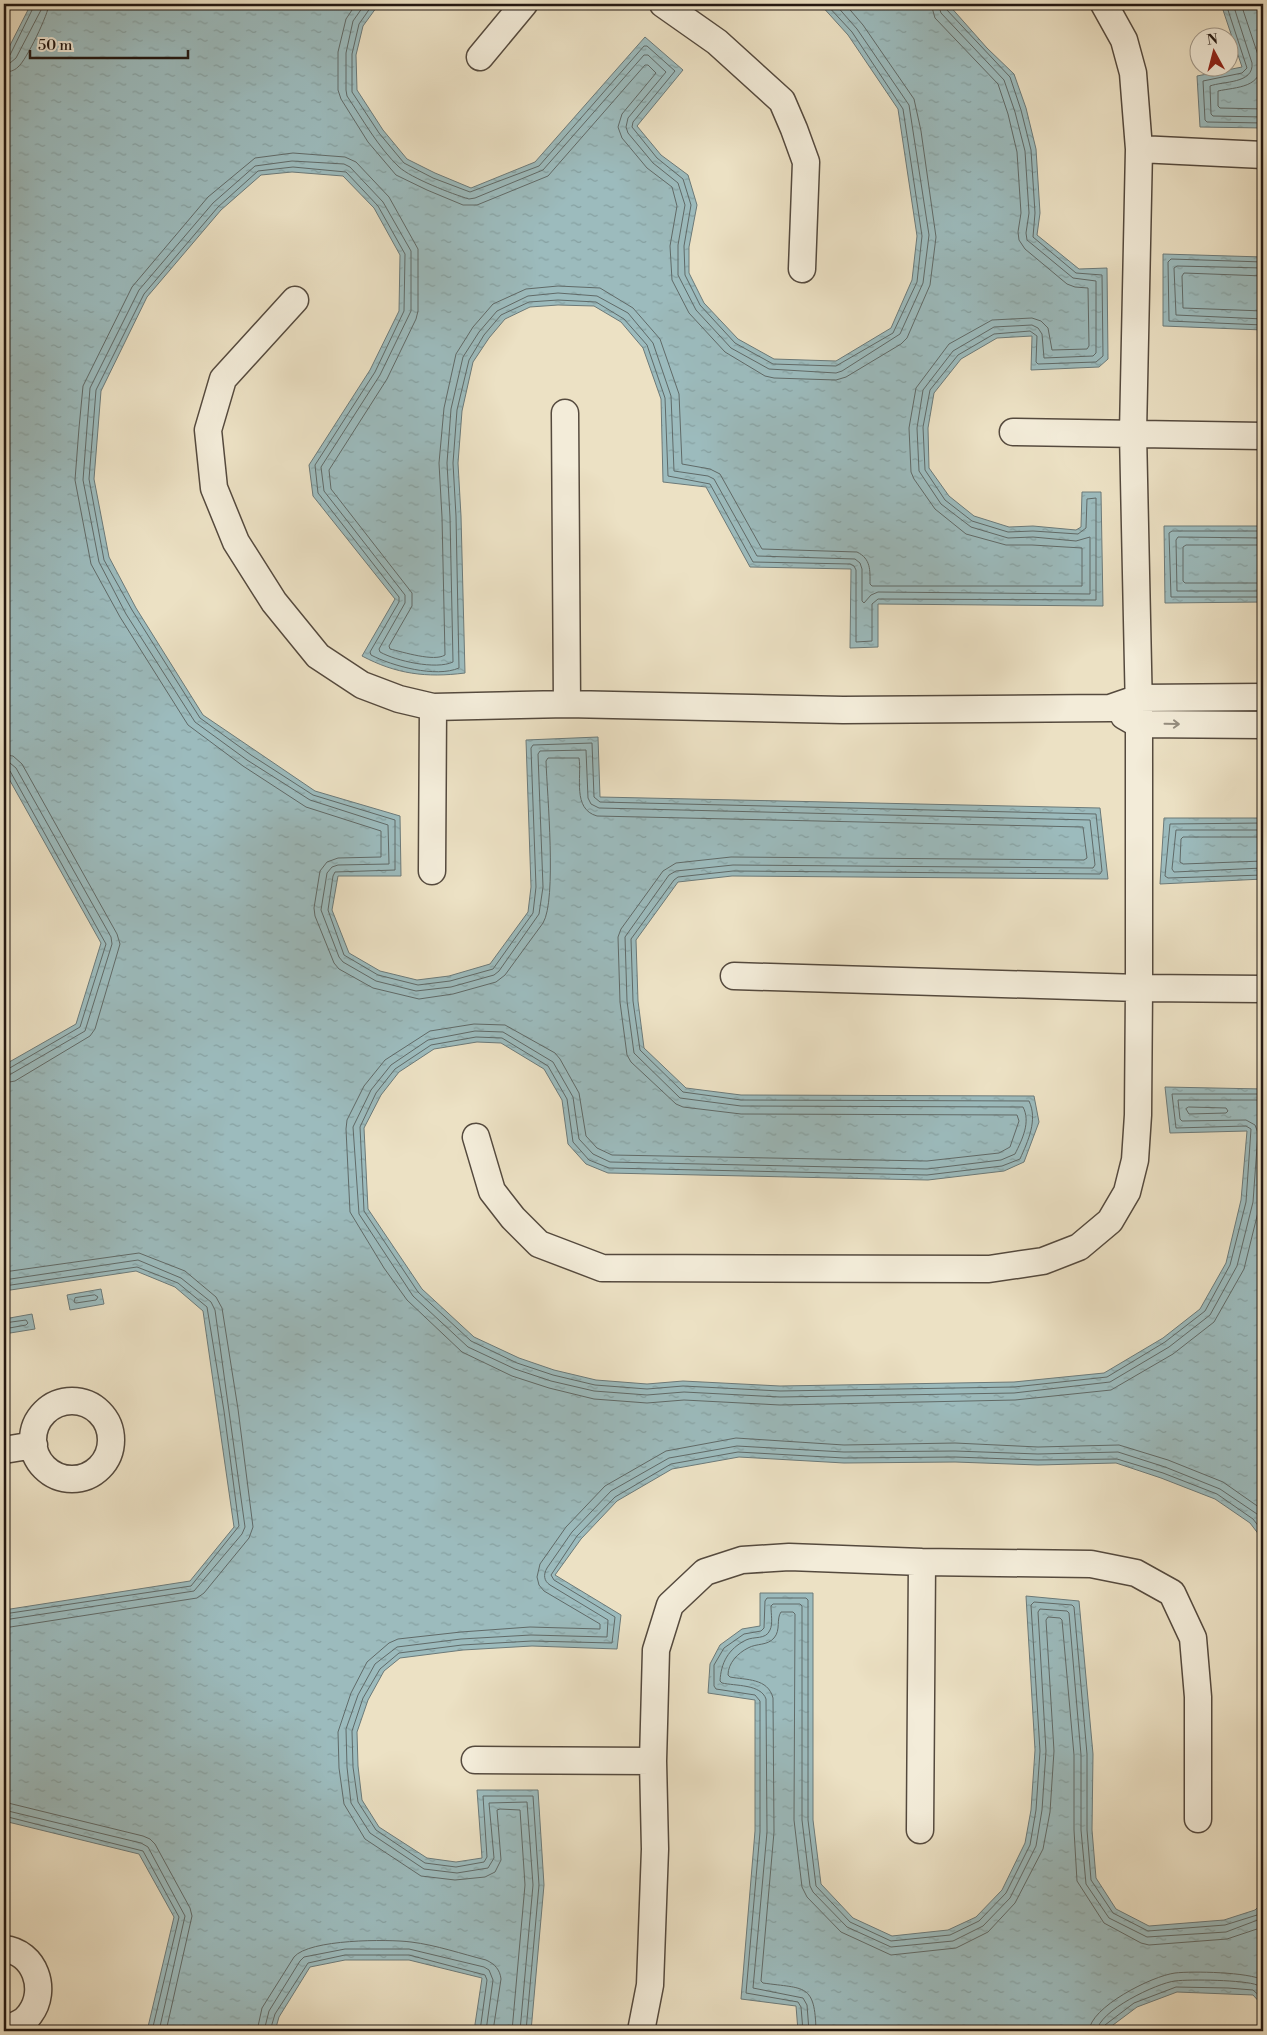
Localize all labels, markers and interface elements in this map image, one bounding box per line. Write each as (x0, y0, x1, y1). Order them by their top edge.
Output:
scale bar (30, 28, 188, 60)
north arrow (1190, 28, 1240, 78)
text: N (1206, 30, 1219, 50)
text: 50 m (38, 36, 72, 55)
one-way arrow (1164, 720, 1180, 729)

